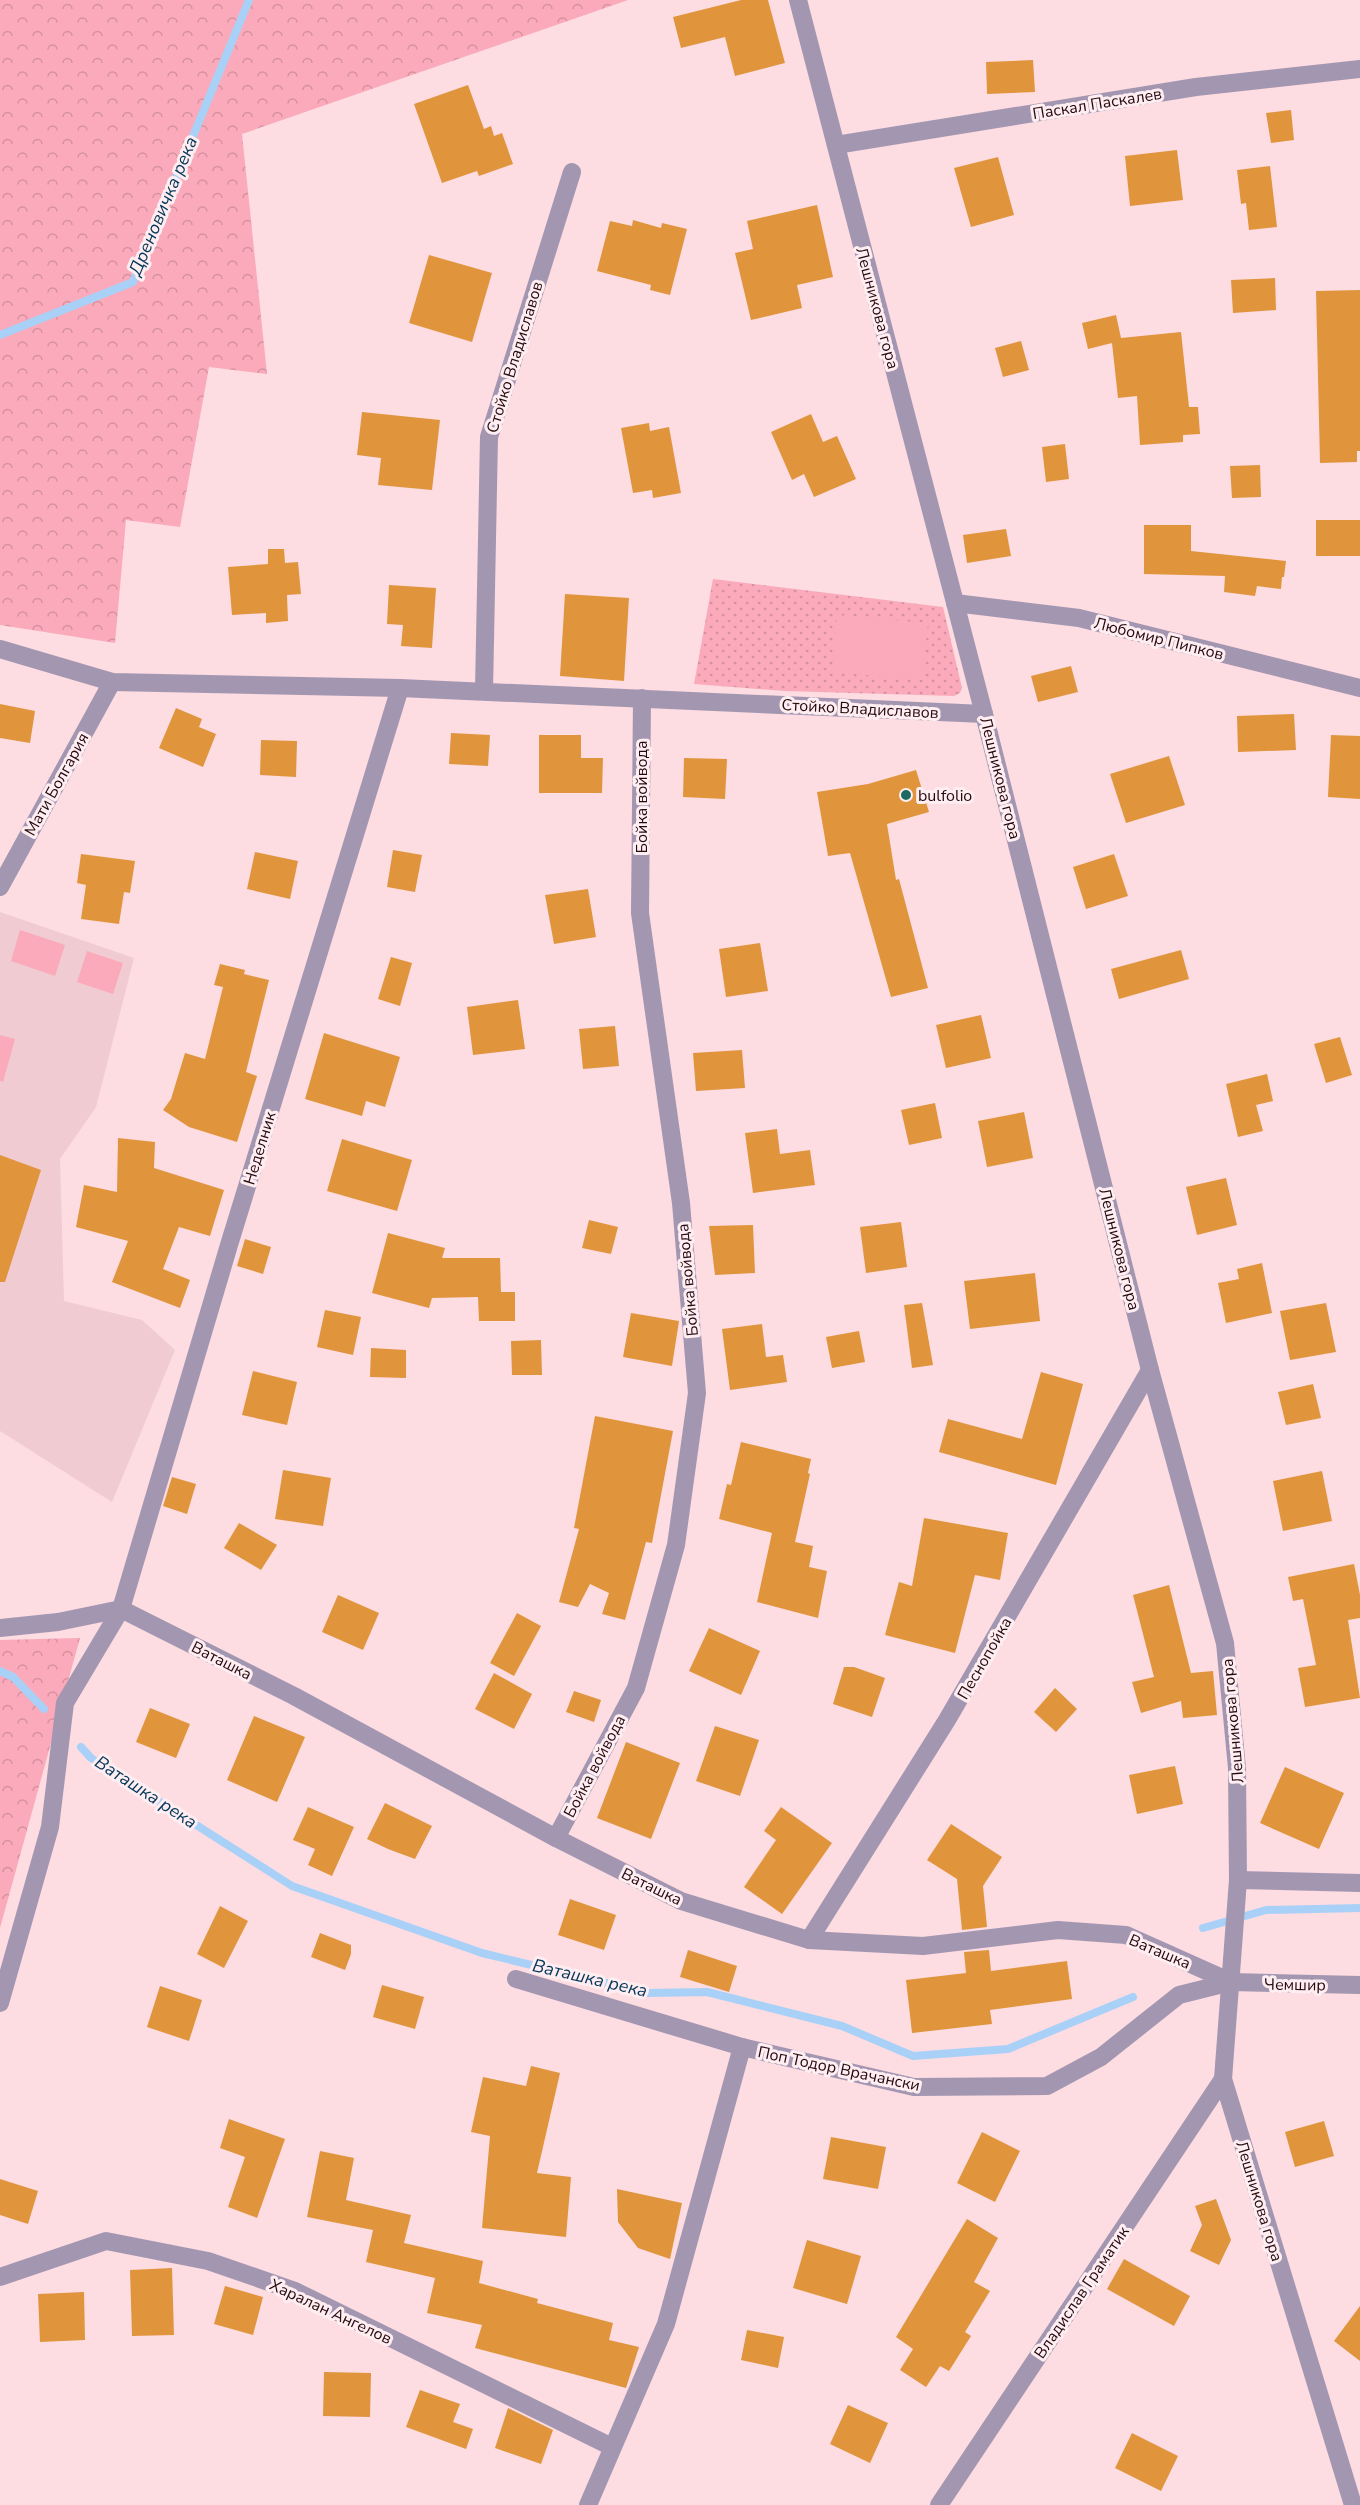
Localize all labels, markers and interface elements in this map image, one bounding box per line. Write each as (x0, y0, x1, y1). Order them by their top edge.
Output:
street label: Паскал Паскалев (1031, 83, 1164, 125)
water label: Дреновичка река (122, 133, 203, 280)
street label: Лешникова гора (850, 245, 904, 372)
street label: Стойко Владиславов (481, 279, 549, 436)
street label: Любомир Пипков (1092, 612, 1226, 666)
street label: Стойко Владиславов (781, 694, 939, 724)
street label: Лешникова гора (974, 715, 1026, 842)
street label: Мати Болгария (19, 729, 94, 840)
street label: Бойка войвода (631, 740, 653, 854)
place label: bulfolio (918, 785, 972, 807)
marker: bulfolio (899, 788, 913, 802)
street label: Неделник (238, 1109, 282, 1188)
street label: Лешникова гора (1093, 1186, 1145, 1313)
street label: Бойка войвода (672, 1223, 704, 1337)
street label: Песнопойка (952, 1613, 1017, 1704)
street label: Ваташка (188, 1636, 255, 1685)
street label: Лешникова гора (1217, 1658, 1249, 1784)
street label: Бойка войвода (559, 1711, 631, 1822)
water label: Ваташка река (90, 1750, 202, 1834)
street label: Ваташка (618, 1863, 686, 1911)
street label: Ваташка (1125, 1929, 1194, 1975)
water label: Ваташка река (530, 1953, 650, 2003)
street label: Чемшир (1264, 1973, 1326, 1997)
street label: Поп Тодор Врачански (756, 2041, 922, 2097)
street label: Лешникова гора (1230, 2138, 1288, 2264)
street label: Владислав Граматик (1029, 2222, 1135, 2363)
street label: Харалан Ангелов (266, 2274, 395, 2350)

